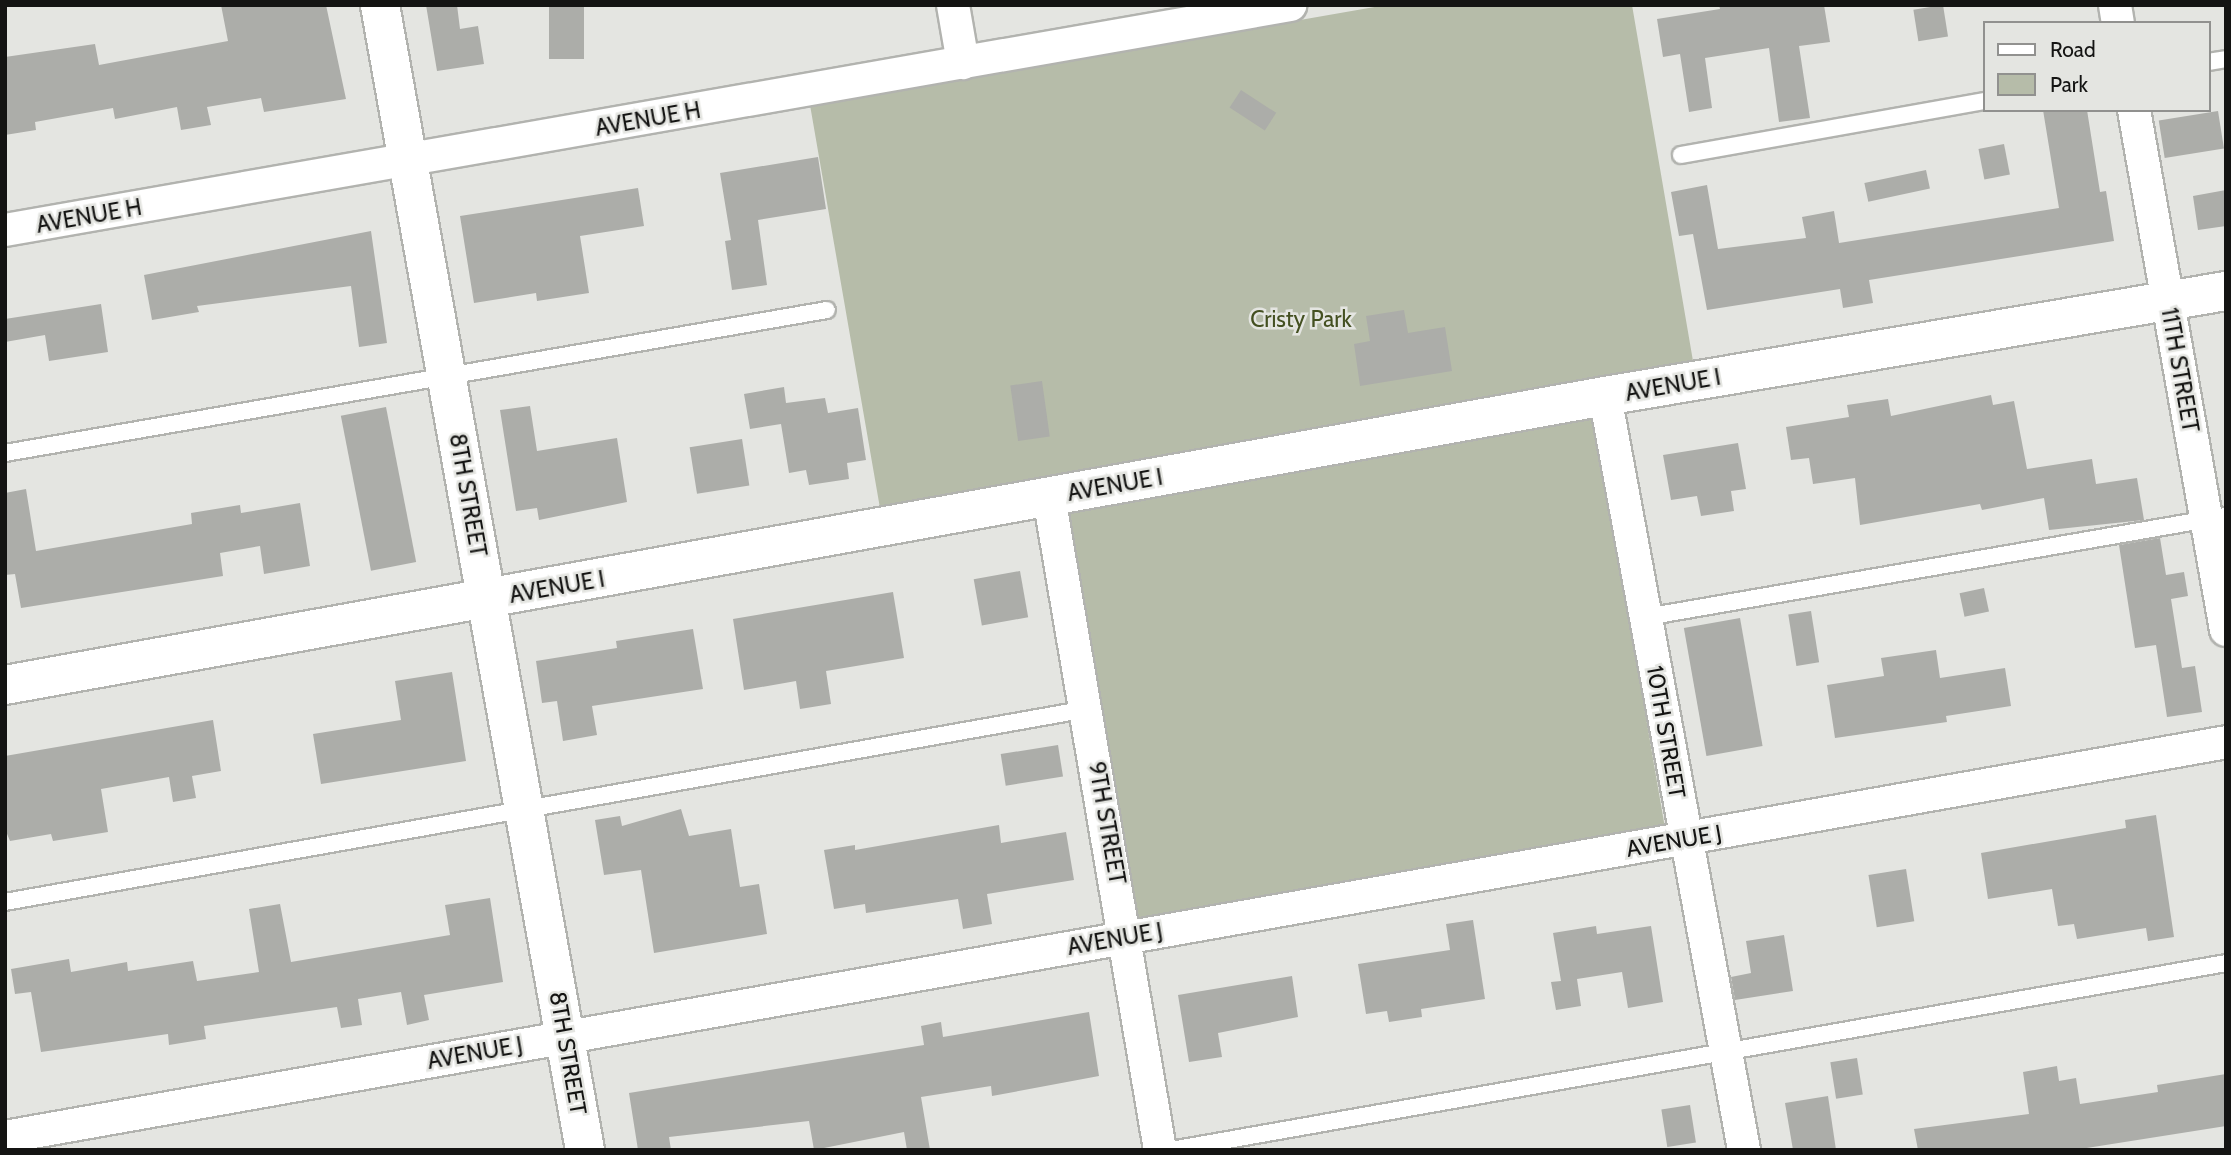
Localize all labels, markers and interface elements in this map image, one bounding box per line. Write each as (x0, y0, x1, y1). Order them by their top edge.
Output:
legend (1982, 21, 2210, 112)
text: Road (2050, 37, 2096, 62)
text: Park (2050, 72, 2088, 97)
street label: AVENUE H (593, 96, 703, 142)
street label: AVENUE H (34, 193, 144, 239)
park label: Cristy Park (1250, 305, 1352, 333)
street label: 11TH STREET (2155, 306, 2205, 434)
street label: AVENUE I (1623, 363, 1723, 407)
street label: 8TH STREET (444, 431, 492, 559)
street label: AVENUE I (1065, 463, 1165, 507)
street label: AVENUE I (507, 565, 607, 609)
street label: 10TH STREET (1641, 664, 1691, 800)
street label: 9TH STREET (1083, 760, 1131, 886)
street label: AVENUE J (1624, 819, 1724, 863)
street label: AVENUE J (1065, 917, 1165, 961)
street label: 8TH STREET (544, 989, 592, 1117)
street label: AVENUE J (425, 1031, 525, 1075)

